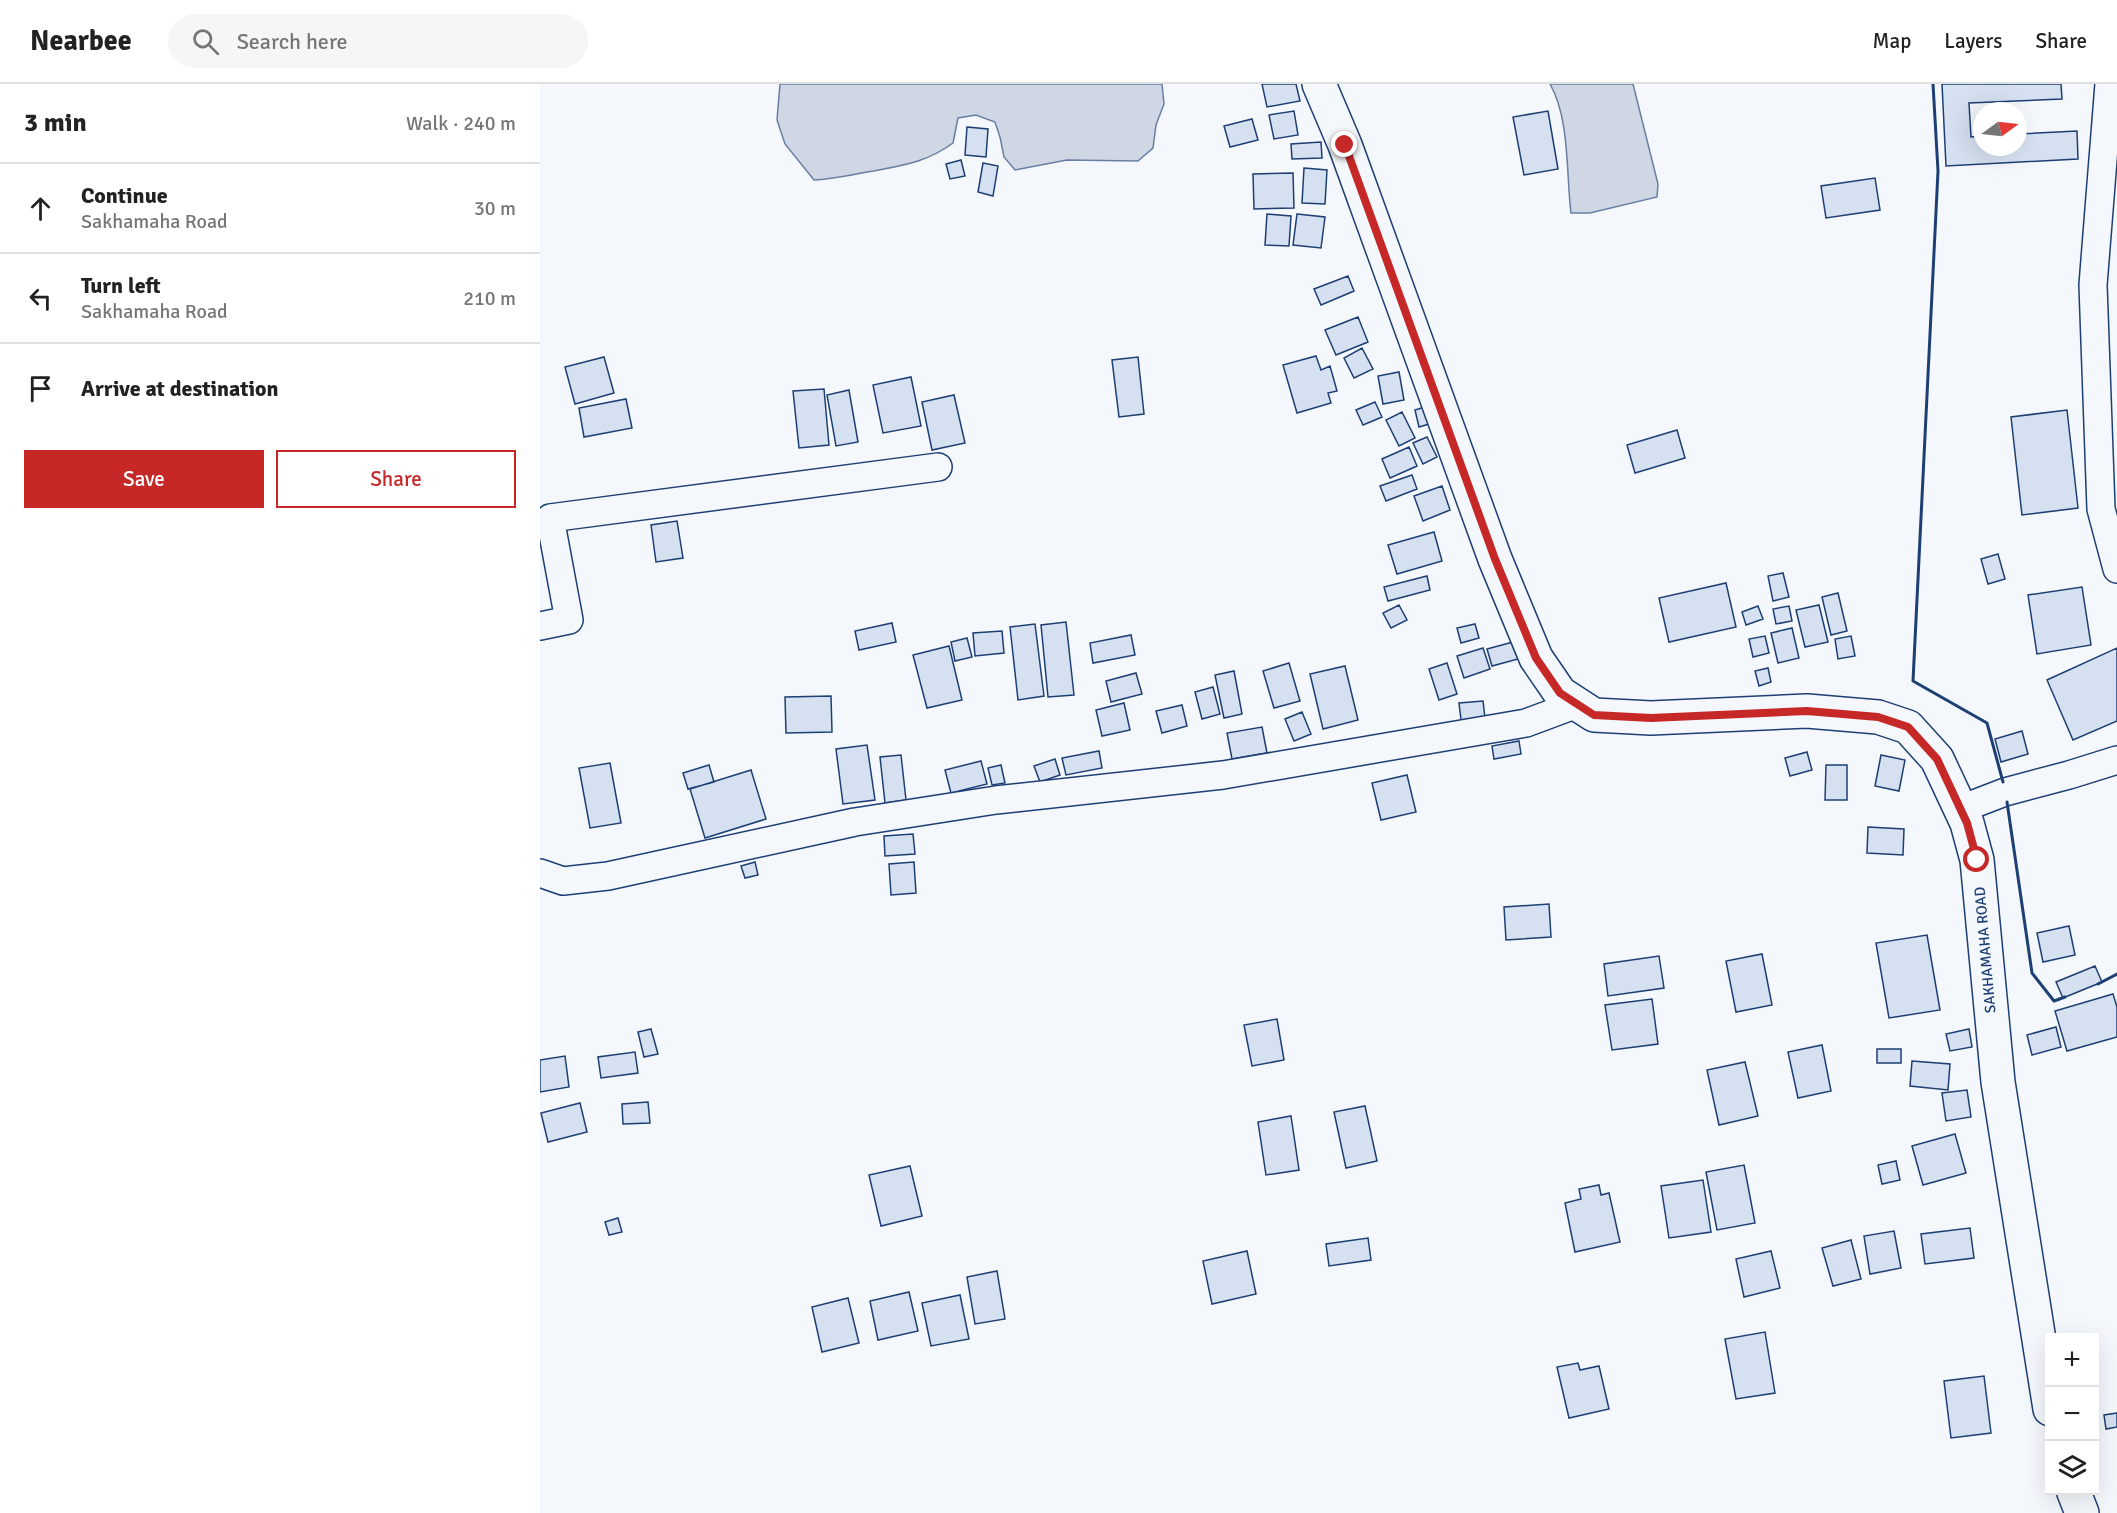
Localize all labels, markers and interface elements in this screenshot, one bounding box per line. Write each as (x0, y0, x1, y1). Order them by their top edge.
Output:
search box (168, 14, 588, 68)
text: Nearbee (30, 24, 132, 58)
icon: search (189, 25, 222, 58)
text: Search here (237, 28, 348, 55)
text: Map (1873, 28, 1911, 54)
text: Layers (1944, 28, 2002, 54)
text: Share (2035, 28, 2087, 54)
north arrow (1973, 102, 2027, 156)
text: 3 min (24, 107, 87, 139)
text: Walk · 240 m (406, 111, 516, 136)
route end (1331, 131, 1357, 157)
text: Continue (81, 182, 168, 209)
icon: ahead (24, 192, 57, 225)
text: 30 m (474, 196, 516, 221)
text: Sakhamaha Road (81, 209, 228, 234)
text: Turn left (81, 272, 161, 299)
icon: left (24, 282, 57, 315)
text: 210 m (463, 286, 516, 311)
text: Sakhamaha Road (81, 299, 228, 324)
icon: arrive (24, 372, 57, 405)
text: Arrive at destination (81, 375, 278, 402)
button: Save (24, 450, 264, 508)
button: Share (276, 450, 516, 508)
route start (1963, 846, 1989, 872)
street label: SAKHAMAHA ROAD (1971, 886, 1999, 1014)
map controls (2045, 1333, 2099, 1495)
button: + (2045, 1333, 2099, 1387)
button: − (2045, 1387, 2099, 1441)
button: layers (2045, 1441, 2099, 1495)

